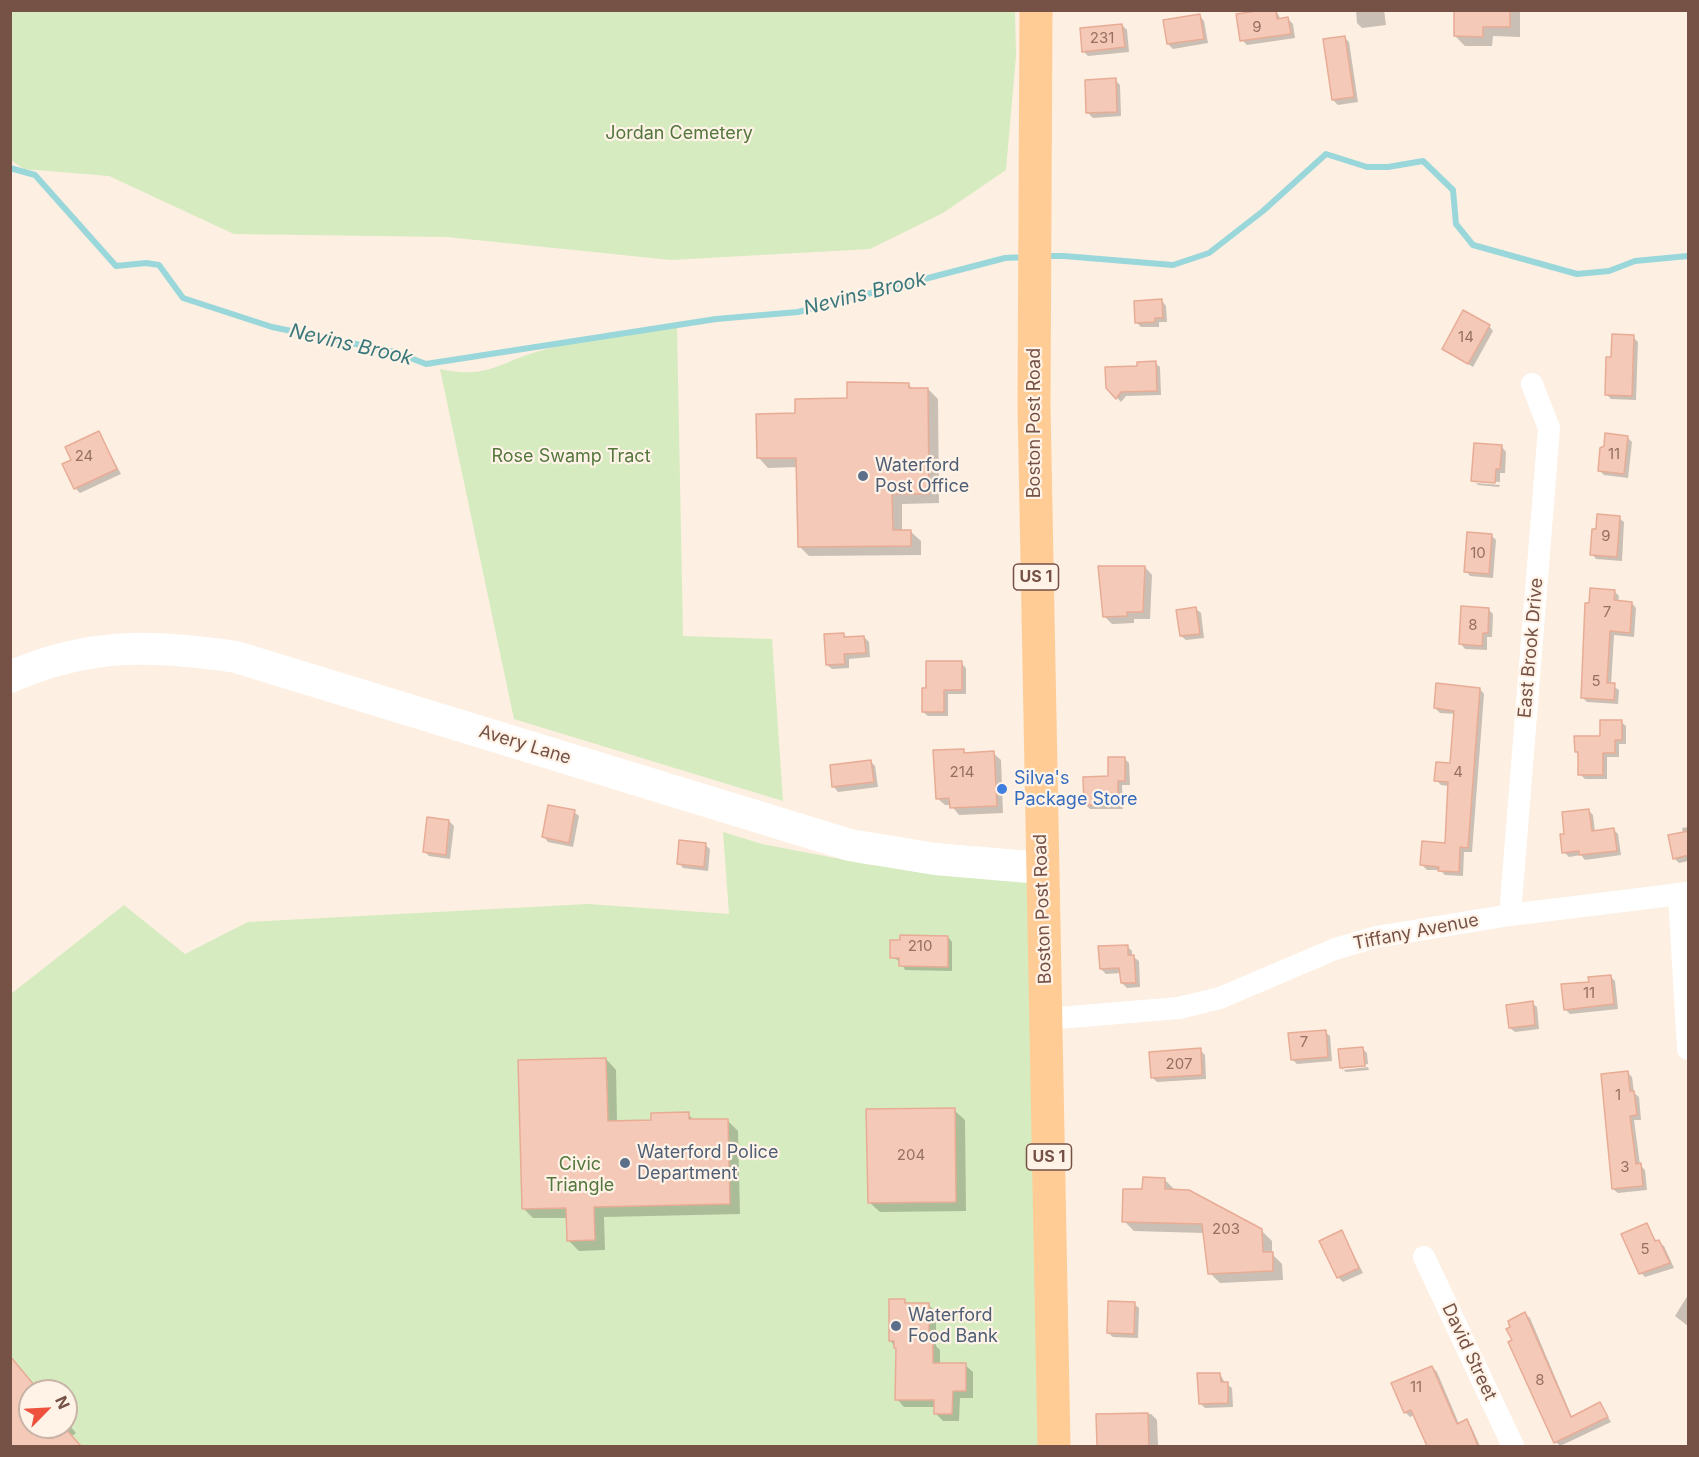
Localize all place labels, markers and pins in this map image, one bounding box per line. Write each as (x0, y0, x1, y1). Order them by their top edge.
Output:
place label: Waterford Post Office (875, 455, 969, 498)
marker: Waterford Post Office (856, 469, 870, 483)
place label: Silva's Package Store (1014, 768, 1137, 810)
marker: Silva's Package Store (995, 782, 1009, 796)
place label: Waterford Police Department (637, 1142, 778, 1184)
marker: Waterford Police Department (618, 1156, 632, 1170)
place label: Waterford Food Bank (908, 1305, 998, 1348)
marker: Waterford Food Bank (889, 1319, 903, 1333)

